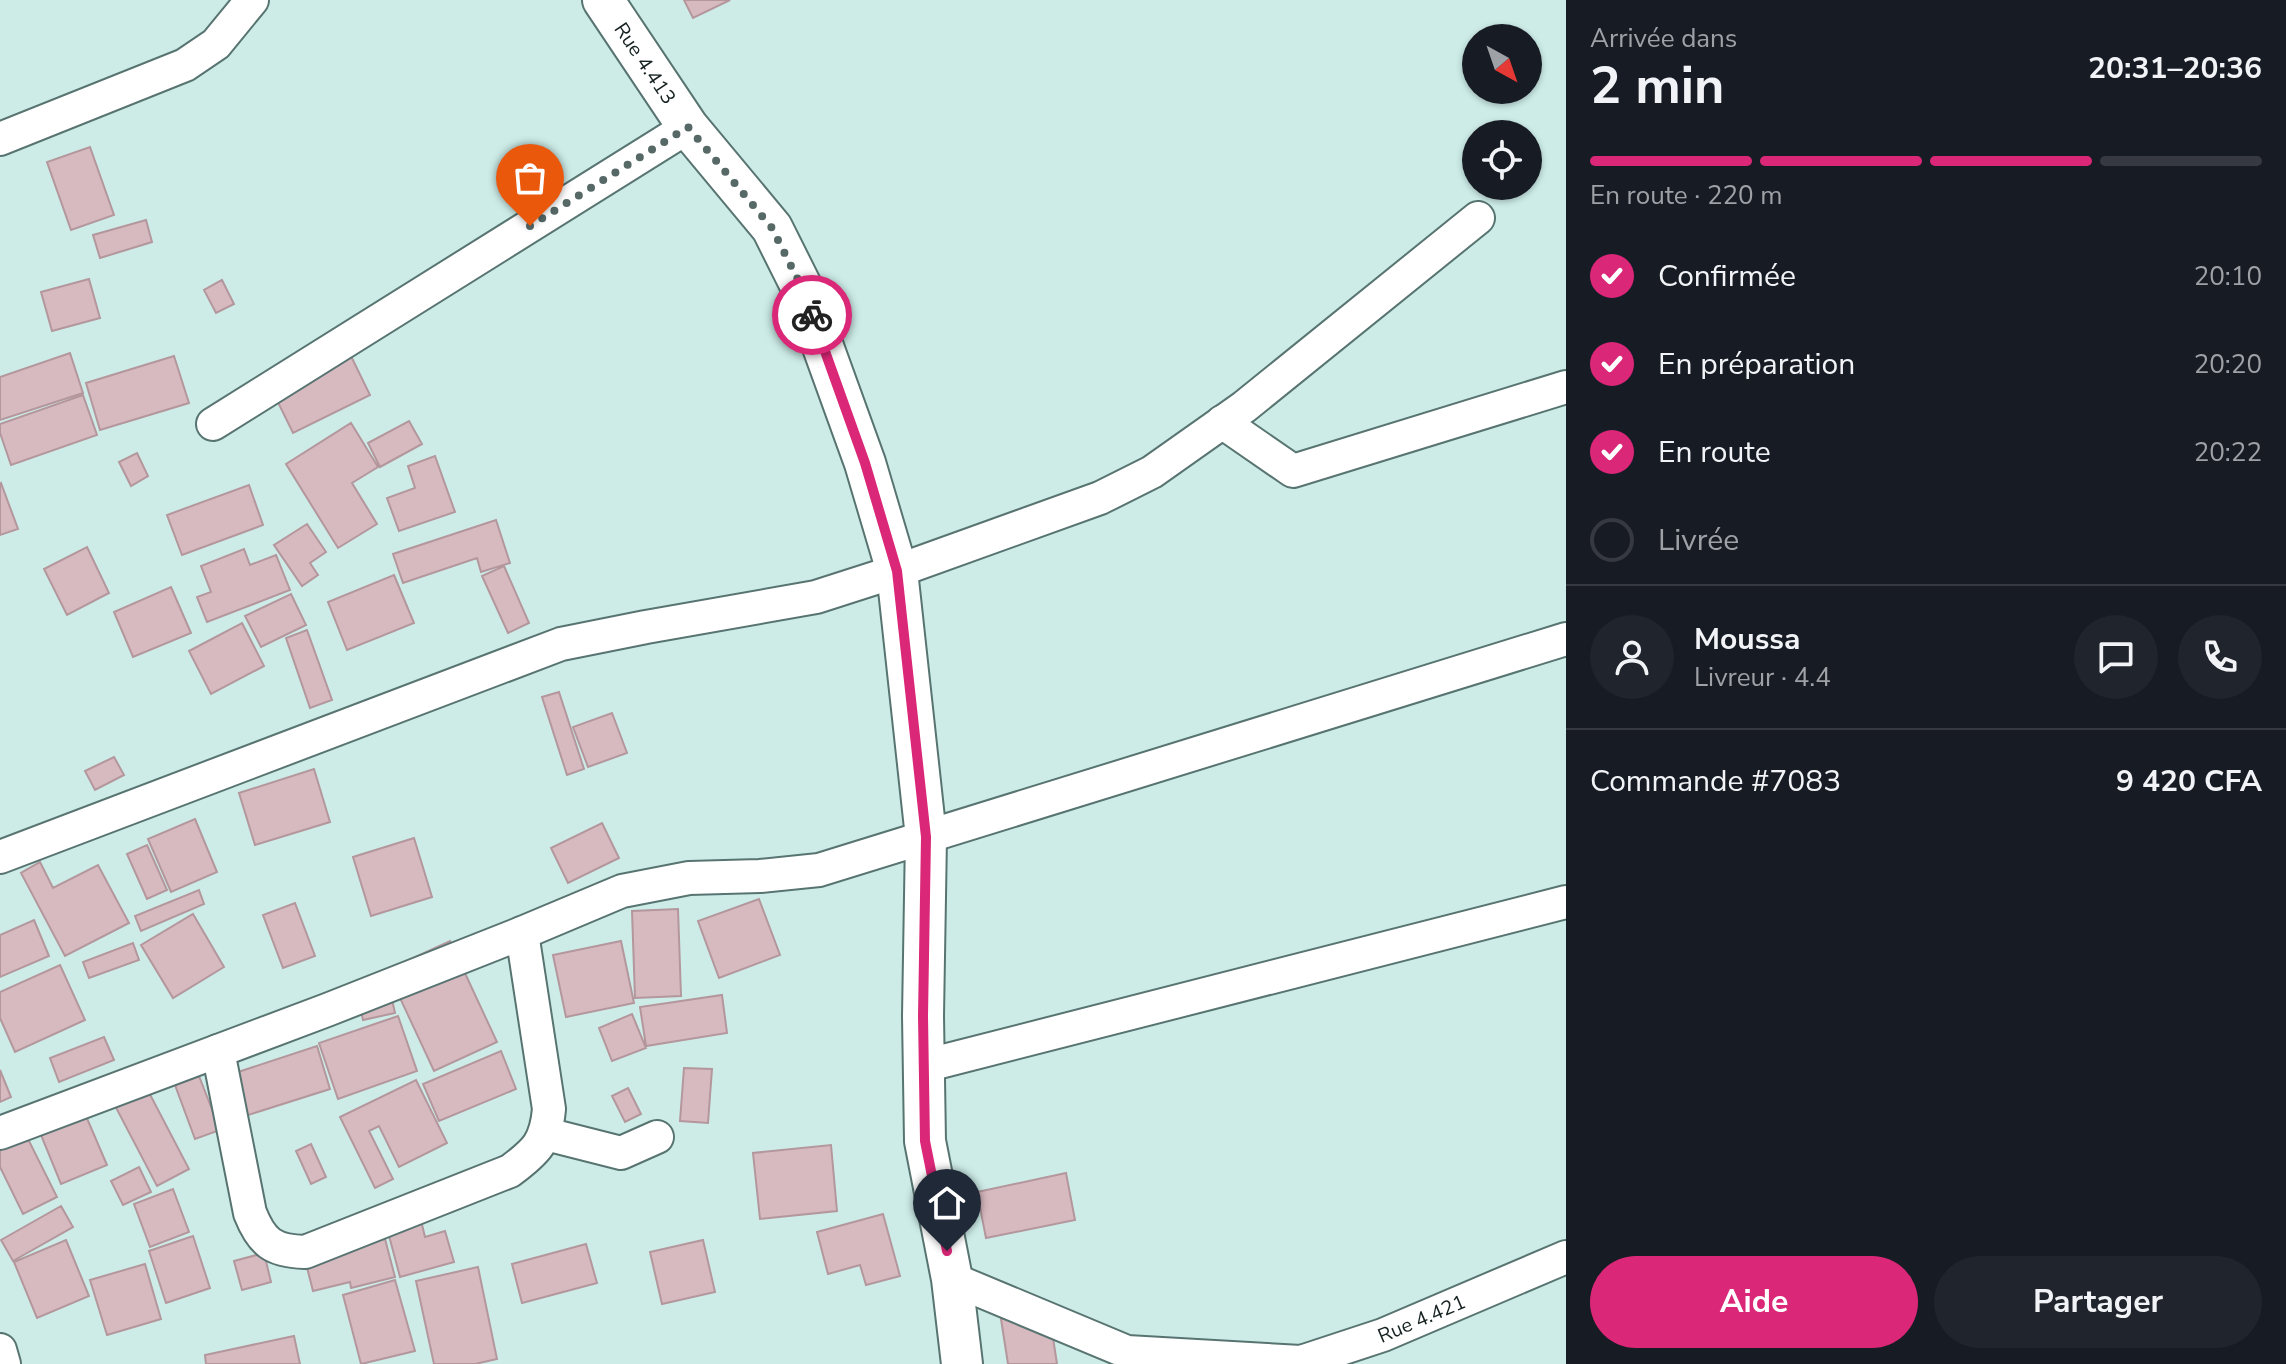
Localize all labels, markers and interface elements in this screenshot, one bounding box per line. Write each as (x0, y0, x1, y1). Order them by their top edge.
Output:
street label: Rue 4.413 (608, 17, 682, 109)
text: Arrivée dans (1590, 21, 1737, 56)
north arrow (1462, 24, 1542, 104)
map controls (1462, 24, 1542, 200)
text: 20:31–20:36 (2088, 48, 2262, 89)
text: 2 min (1590, 50, 1725, 121)
button: locate (1462, 120, 1542, 200)
pin (496, 144, 564, 226)
icon: bag (508, 156, 552, 200)
text: En route · 220 m (1590, 178, 1783, 213)
icon: check (1590, 254, 1634, 298)
text: Confirmée (1658, 256, 1796, 297)
text: 20:10 (2194, 259, 2262, 294)
courier (772, 275, 852, 355)
icon: bike (790, 293, 834, 337)
icon: check (1590, 342, 1634, 386)
text: En préparation (1658, 344, 1855, 385)
text: 20:20 (2194, 347, 2262, 382)
icon: check (1590, 430, 1634, 474)
text: En route (1658, 432, 1771, 473)
text: 20:22 (2194, 435, 2262, 470)
text: Livrée (1658, 520, 1739, 561)
button: person (1590, 615, 1674, 699)
button: chat (2074, 615, 2158, 699)
button: phone (2178, 615, 2262, 699)
text: Moussa (1694, 619, 1800, 660)
text: Livreur · 4.4 (1694, 660, 1831, 695)
text: Commande #7083 (1590, 761, 1841, 802)
text: 9 420 CFA (2116, 761, 2262, 802)
pin (913, 1169, 981, 1251)
icon: home (925, 1181, 969, 1225)
button: Aide (1590, 1256, 1918, 1348)
button: Partager (1934, 1256, 2262, 1348)
street label: Rue 4.421 (1373, 1288, 1469, 1349)

